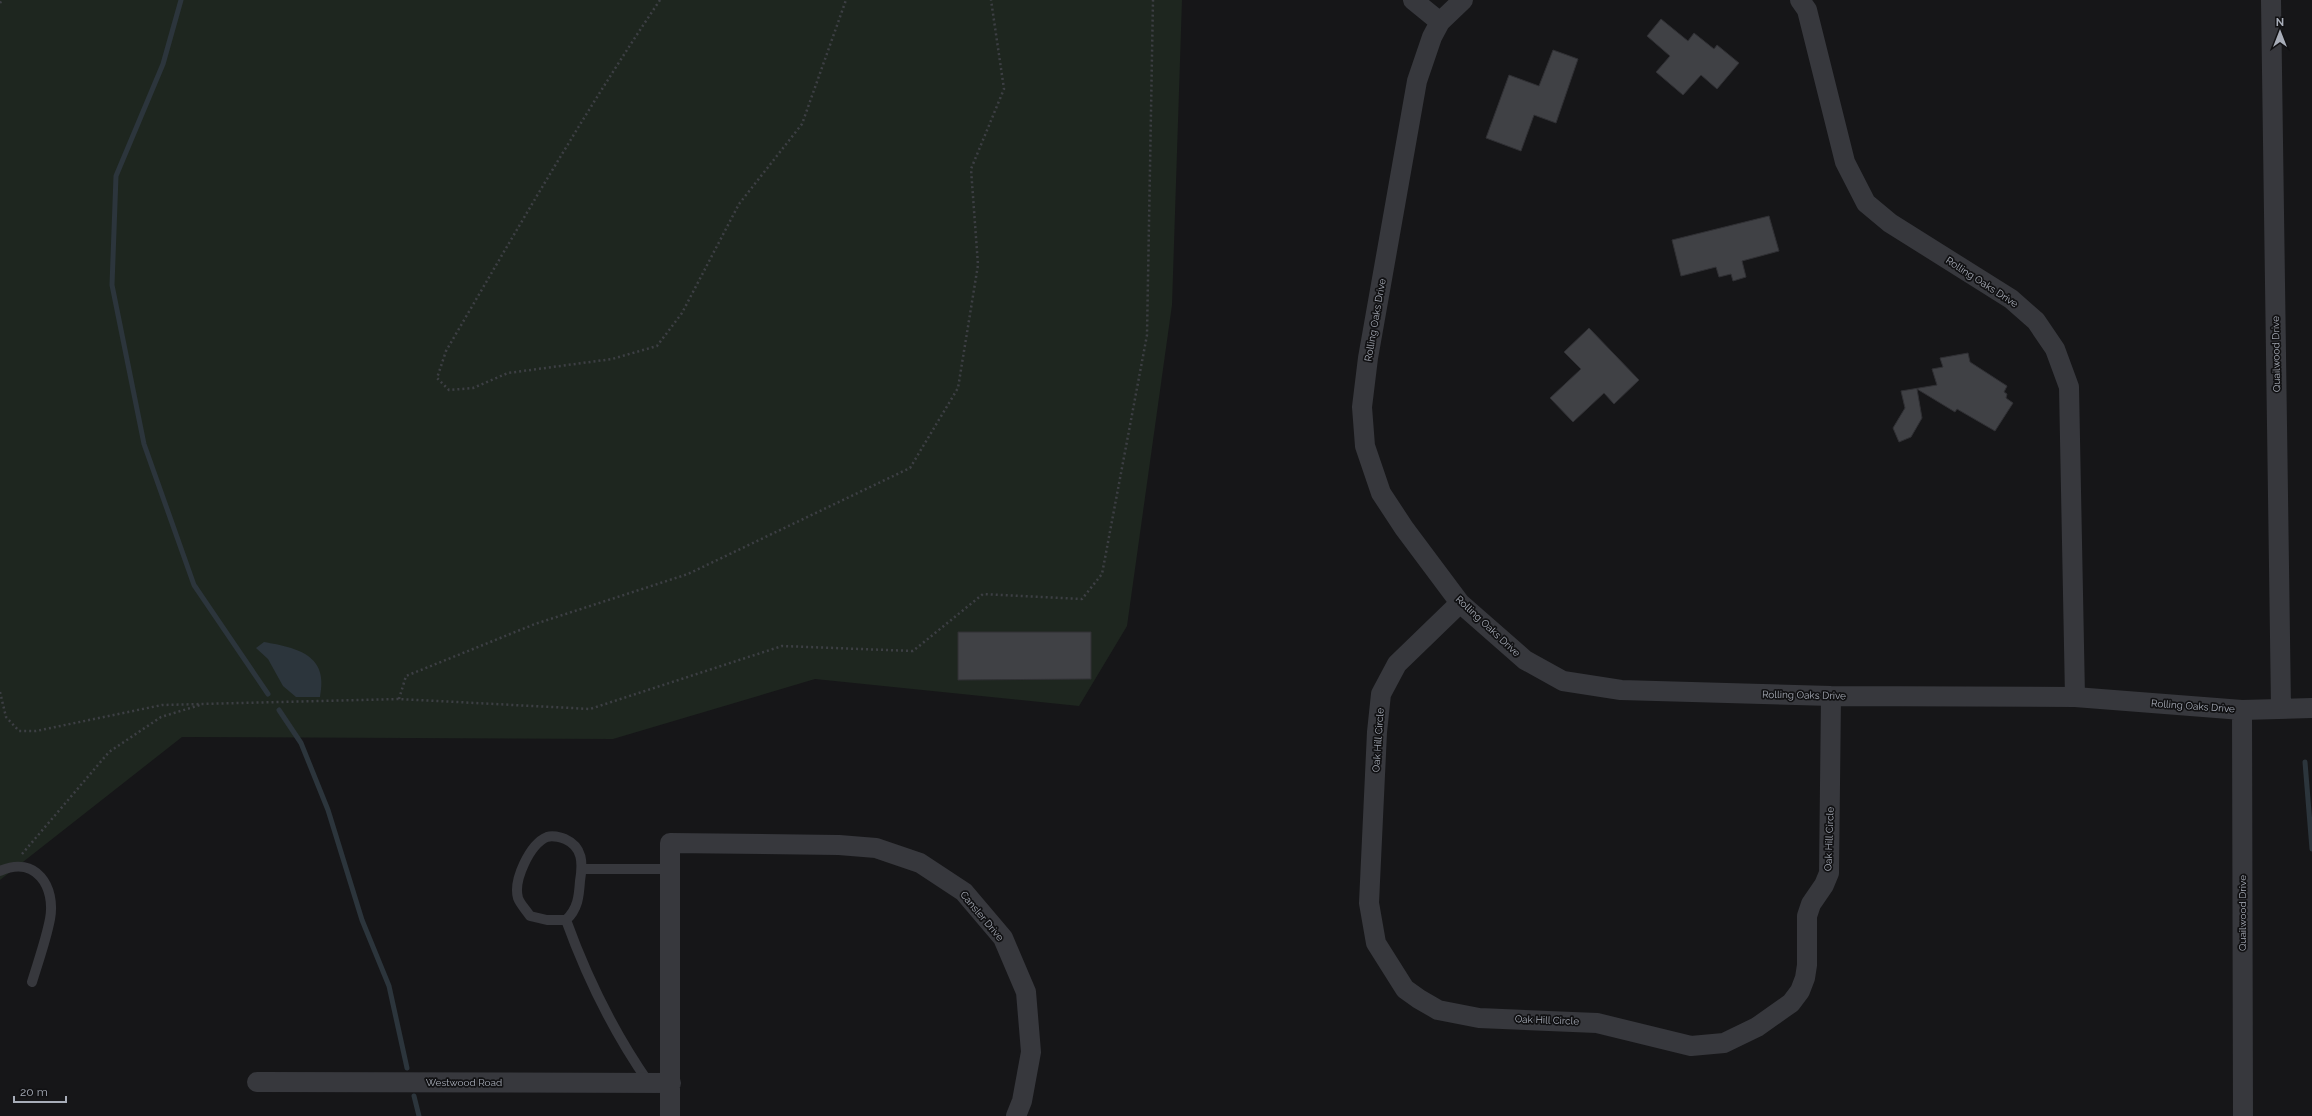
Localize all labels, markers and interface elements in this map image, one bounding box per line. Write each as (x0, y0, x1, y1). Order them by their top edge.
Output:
north arrow (2260, 12, 2300, 52)
text: N (2276, 16, 2284, 29)
street label: Rolling Oaks Drive (1944, 255, 2020, 310)
street label: Rolling Oaks Drive (1362, 278, 1388, 362)
street label: Quailwood Drive (2270, 316, 2282, 392)
street label: Rolling Oaks Drive (1454, 593, 1523, 659)
street label: Rolling Oaks Drive (1762, 689, 1846, 701)
street label: Rolling Oaks Drive (2151, 698, 2235, 714)
street label: Oak Hill Circle (1370, 707, 1386, 773)
street label: Oak Hill Circle (1822, 806, 1836, 871)
street label: Quailwood Drive (2237, 875, 2248, 951)
street label: Cansler Drive (958, 889, 1006, 943)
street label: Oak Hill Circle (1515, 1013, 1580, 1027)
street label: Westwood Road (426, 1077, 502, 1088)
scale bar (14, 1078, 66, 1104)
text: 20 m (20, 1085, 48, 1099)

